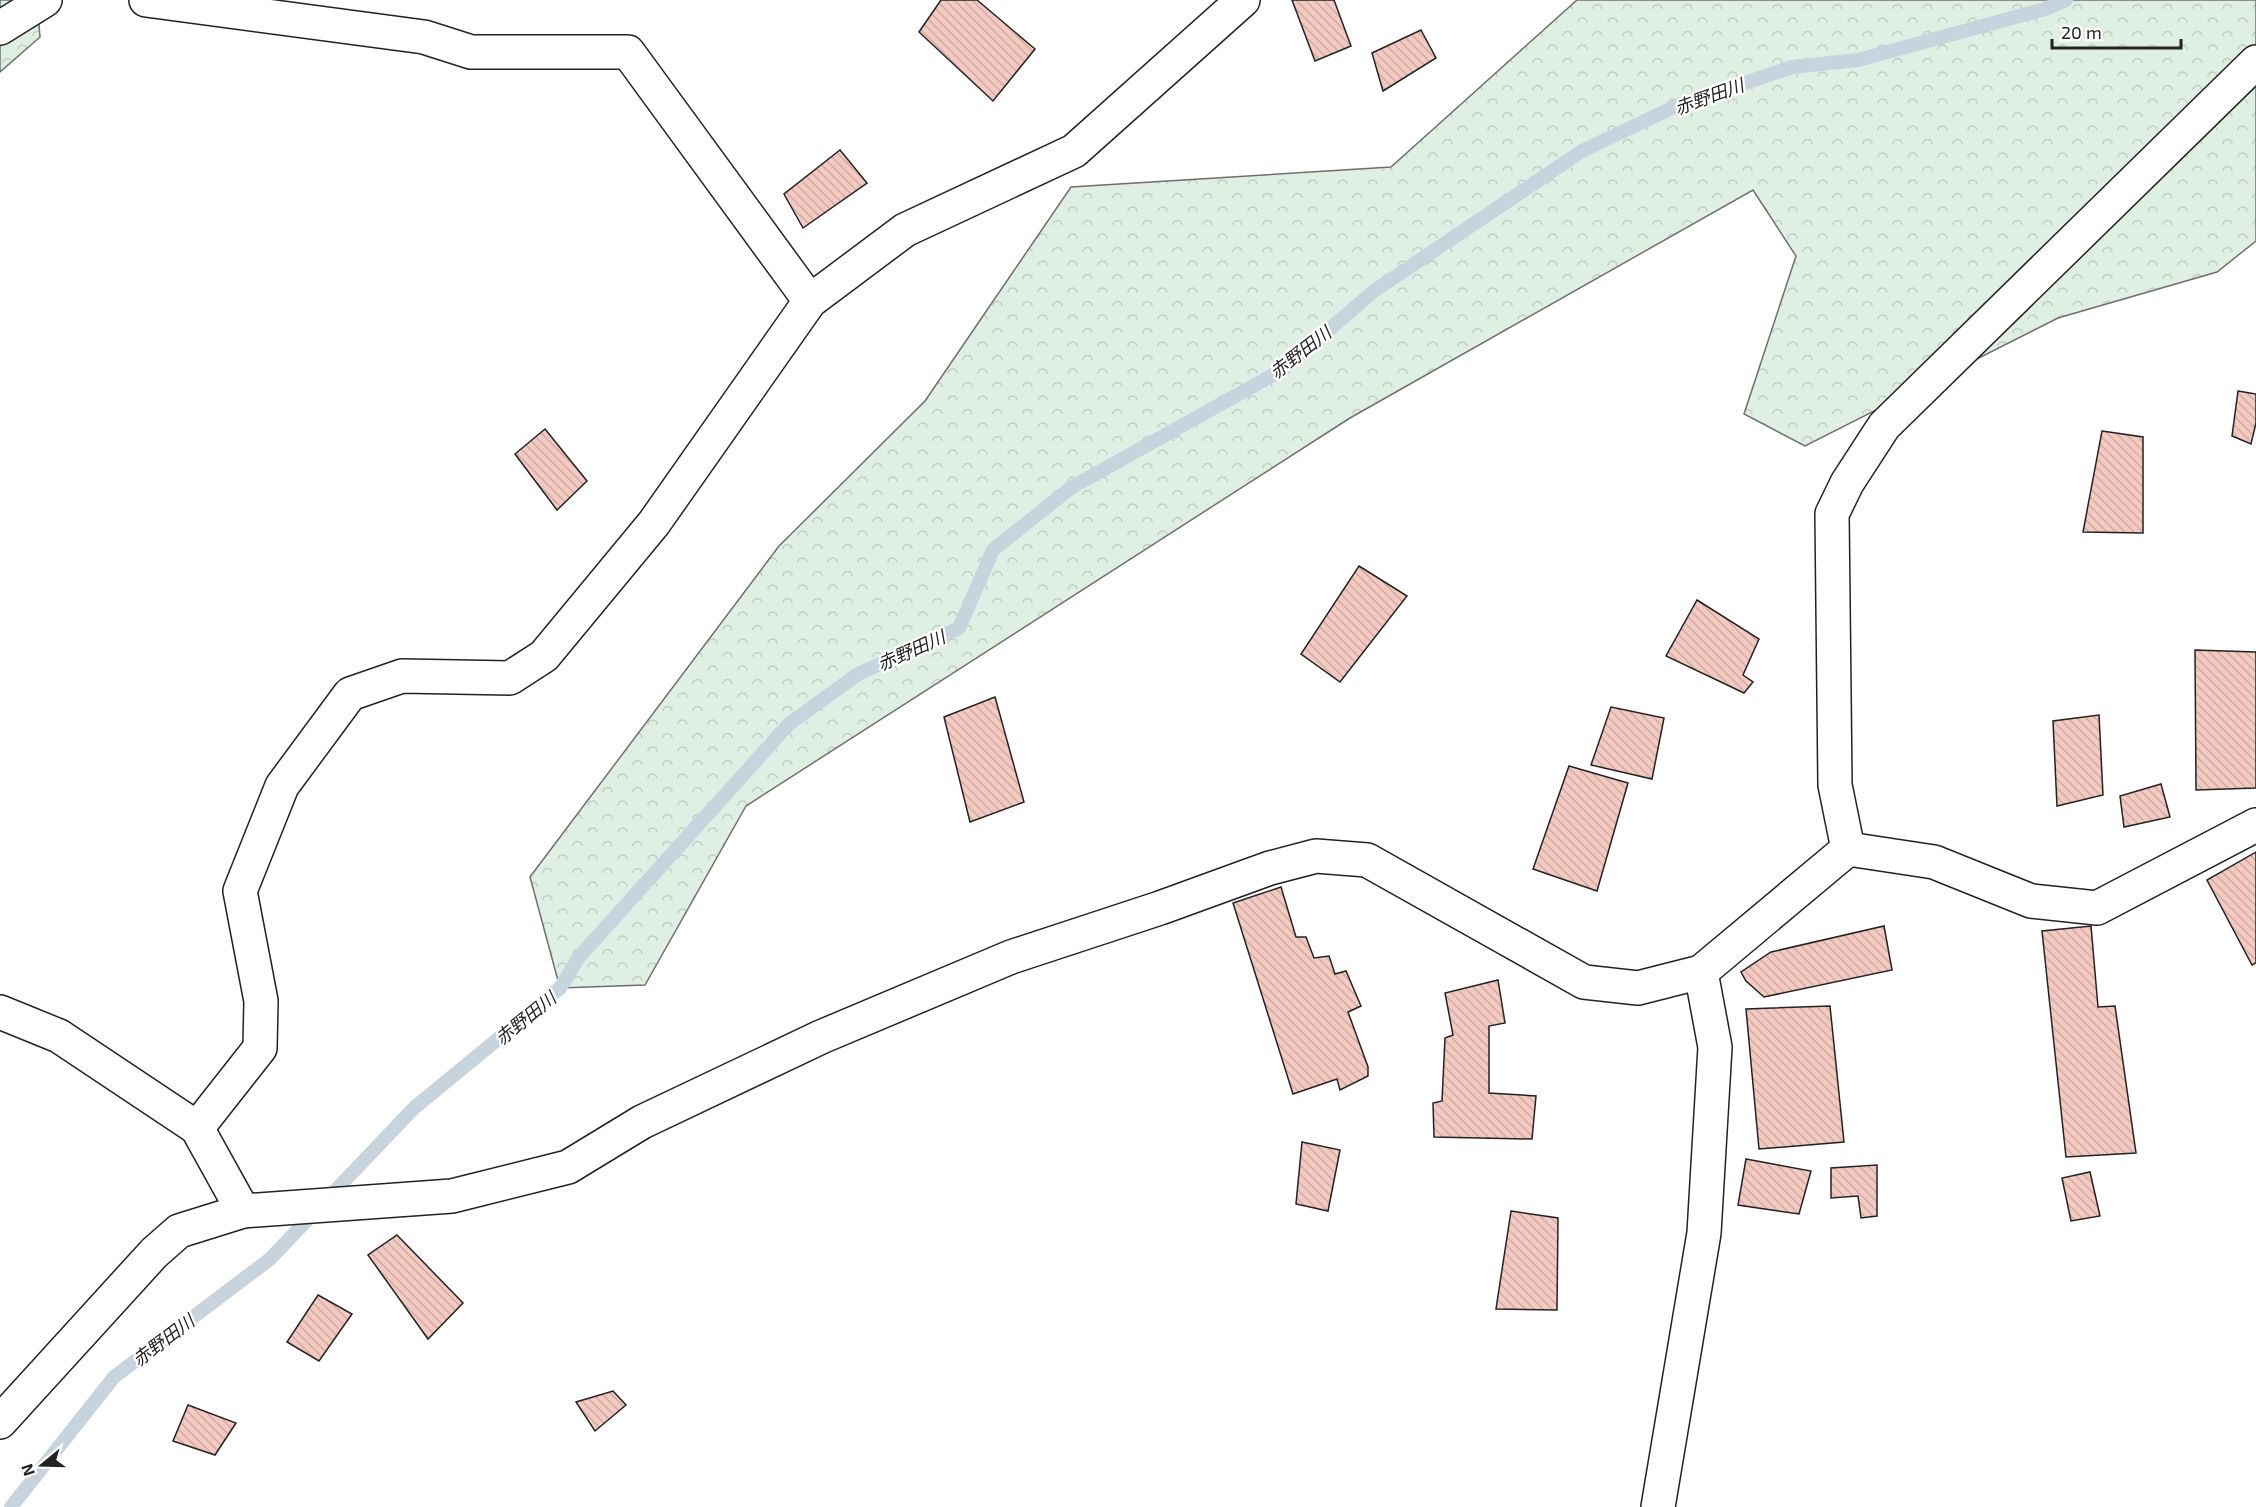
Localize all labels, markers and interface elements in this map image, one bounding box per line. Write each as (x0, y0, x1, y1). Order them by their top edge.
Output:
scale bar (2052, 12, 2181, 50)
text: 20 m (2061, 21, 2102, 43)
water label: 赤野田川 (1671, 73, 1748, 119)
water label: 赤野田川 (1265, 320, 1337, 383)
water label: 赤野田川 (874, 624, 950, 675)
water label: 赤野田川 (490, 986, 561, 1049)
water label: 赤野田川 (128, 1308, 200, 1370)
north arrow (12, 1435, 72, 1495)
text: N (16, 1461, 38, 1479)

